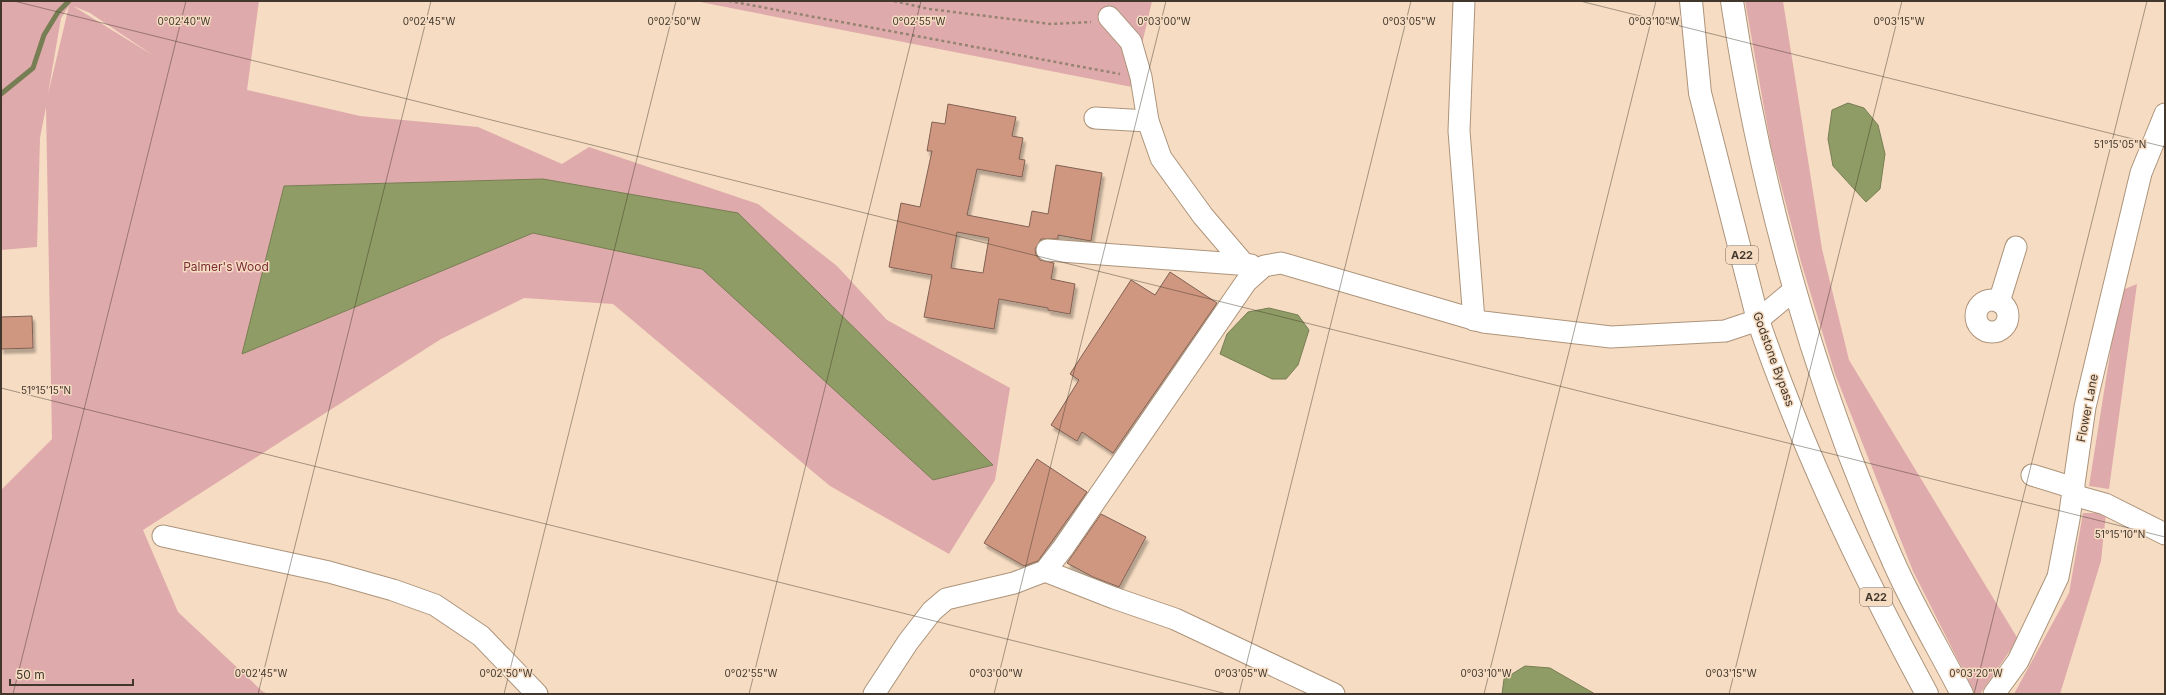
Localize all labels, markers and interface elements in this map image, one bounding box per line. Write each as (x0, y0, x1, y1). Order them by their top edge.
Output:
text: 0°02'40"W (158, 15, 211, 27)
text: 0°02'45"W (403, 15, 455, 27)
text: 0°02'50"W (647, 15, 701, 27)
text: 0°02'55"W (893, 15, 946, 27)
text: 0°03'00"W (1137, 15, 1191, 27)
text: 0°03'05"W (1382, 15, 1436, 27)
text: 0°03'10"W (1628, 15, 1680, 27)
text: 0°03'15"W (1873, 15, 1925, 27)
text: 51°15'05"N (2094, 138, 2146, 150)
road number: A22 (1726, 246, 1758, 264)
park label: Palmer's Wood (183, 259, 269, 274)
street label: Godstone Bypass (1750, 310, 1798, 408)
street label: Flower Lane (2073, 373, 2101, 443)
text: 51°15'15"N (21, 384, 71, 396)
text: 51°15'10"N (2095, 528, 2145, 540)
road number: A22 (1860, 588, 1892, 606)
scale bar (10, 661, 133, 687)
text: 50 m (16, 667, 45, 682)
text: 0°02'45"W (235, 667, 287, 679)
text: 0°02'50"W (479, 667, 533, 679)
text: 0°02'55"W (725, 667, 778, 679)
text: 0°03'00"W (969, 667, 1023, 679)
text: 0°03'05"W (1214, 667, 1268, 679)
text: 0°03'10"W (1460, 667, 1512, 679)
text: 0°03'15"W (1705, 667, 1757, 679)
text: 0°03'20"W (1949, 667, 2003, 679)

